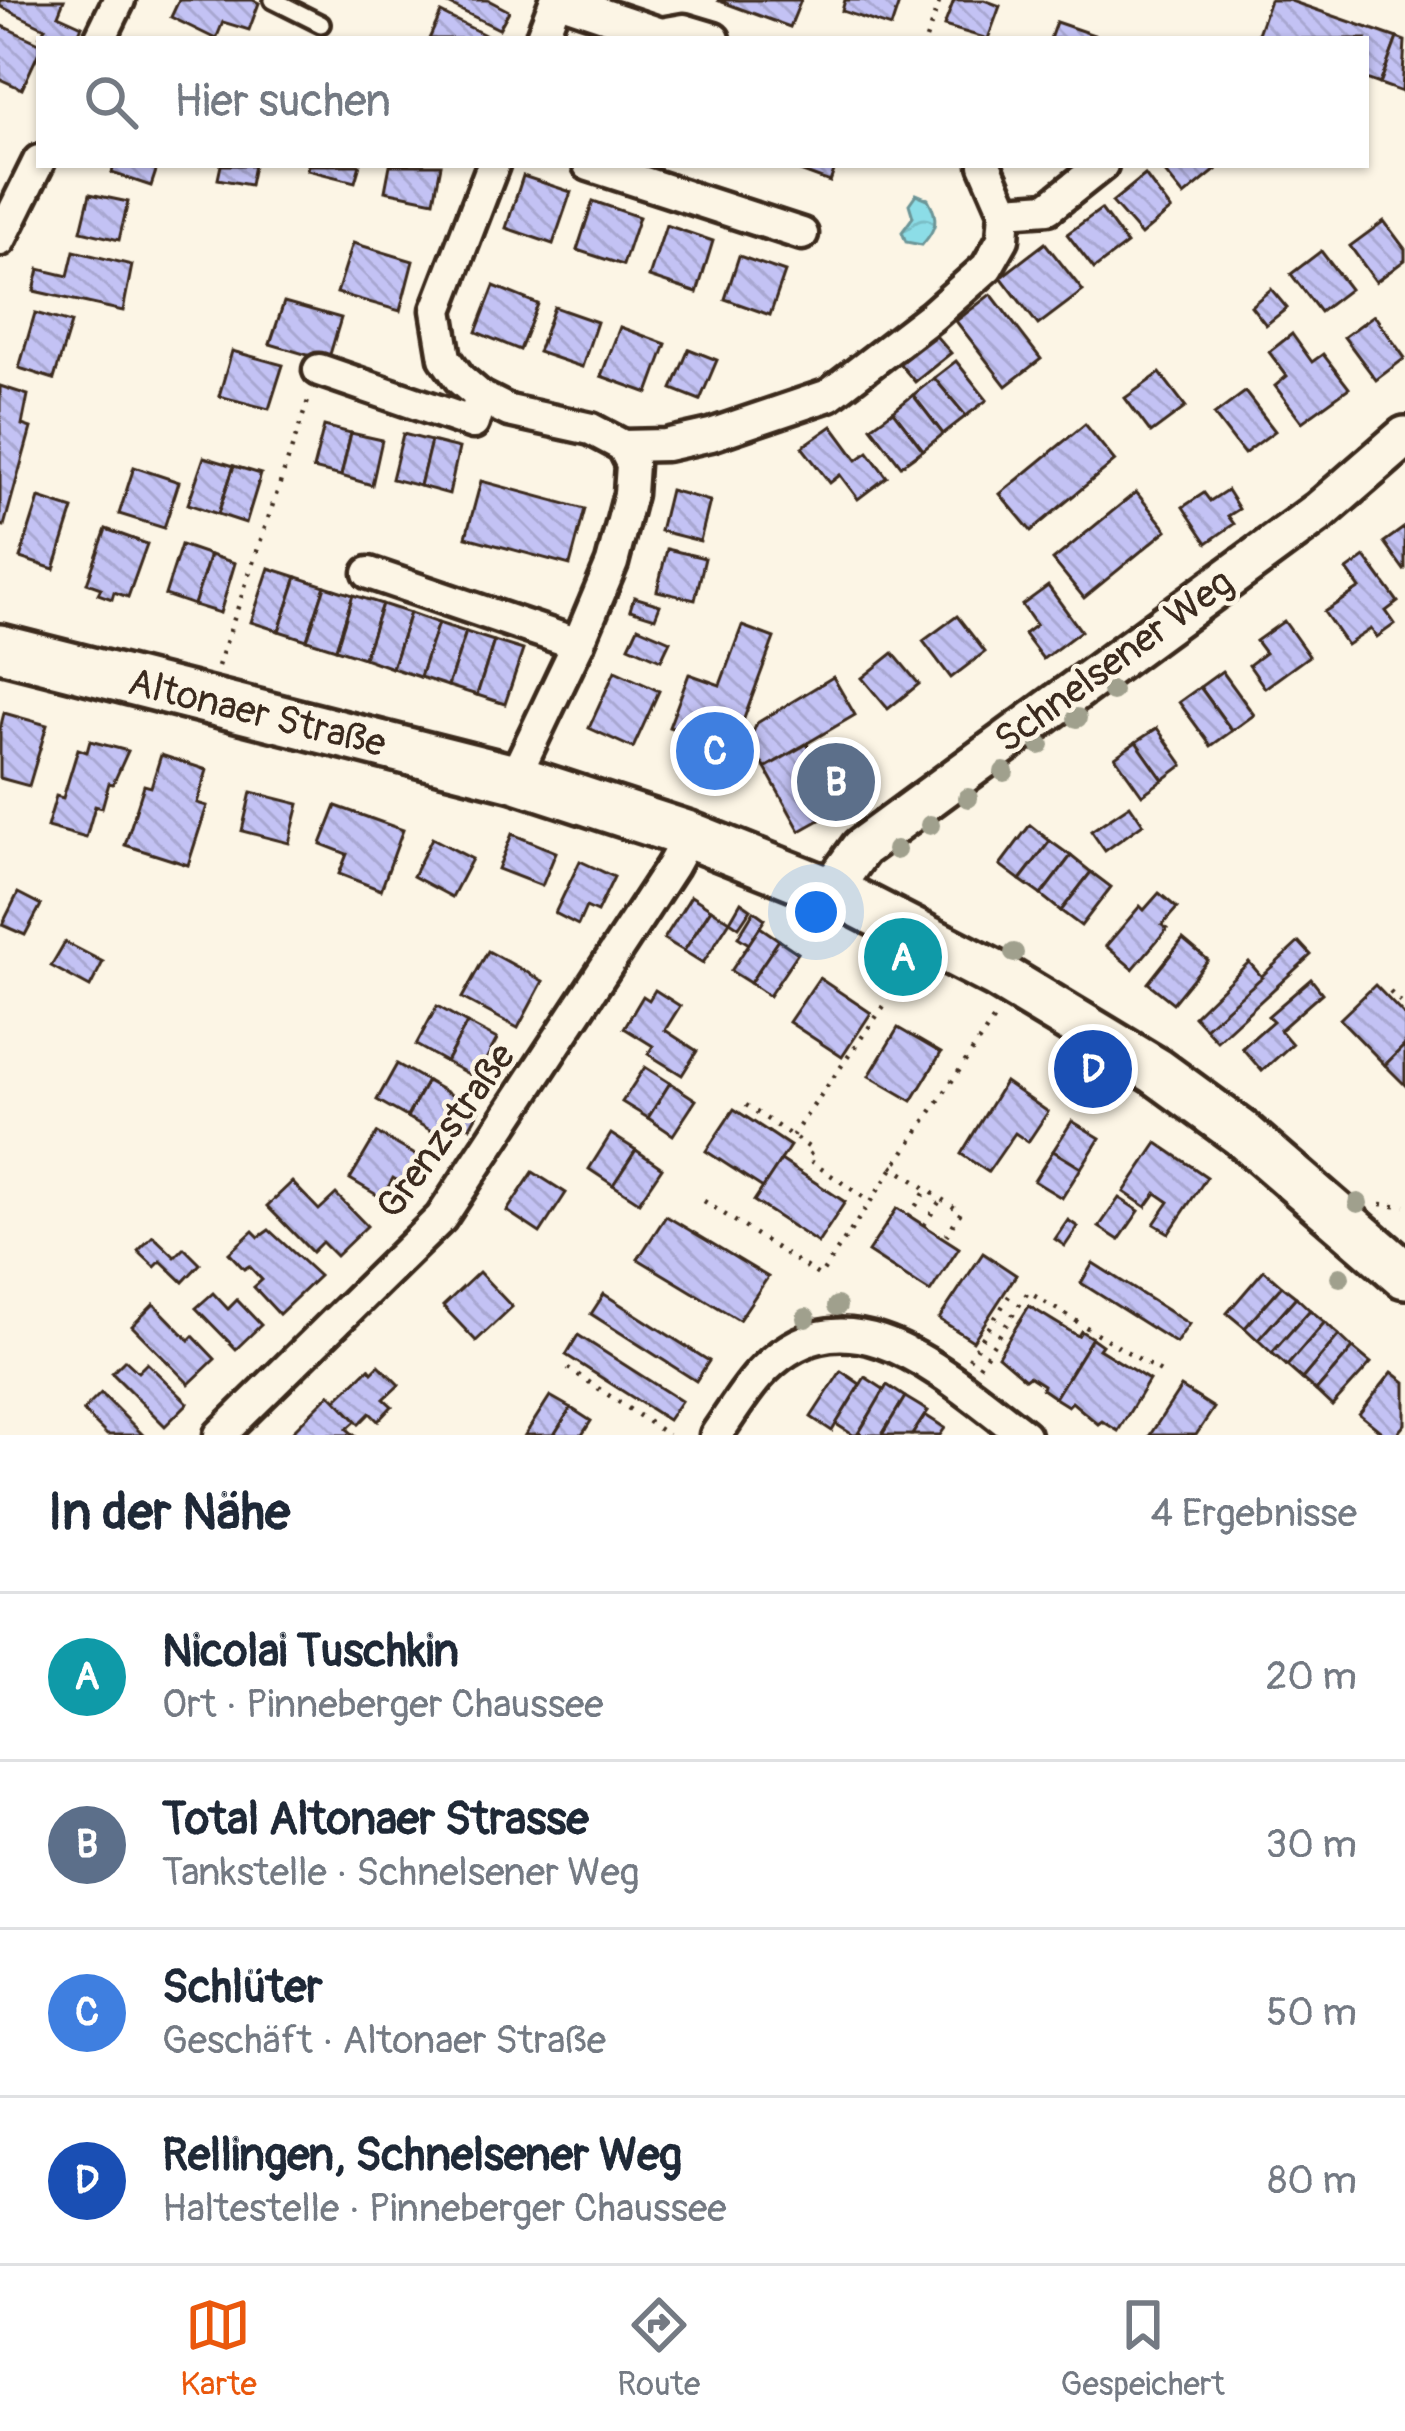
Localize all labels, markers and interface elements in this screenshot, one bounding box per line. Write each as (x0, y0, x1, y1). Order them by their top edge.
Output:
search box (36, 36, 1369, 168)
icon: search (78, 69, 144, 135)
text: Hier suchen (174, 74, 391, 130)
street label: Schnelsener Weg (985, 558, 1243, 764)
street label: Altonaer Straße (123, 657, 391, 769)
pin: C (676, 706, 754, 796)
pin: B (797, 737, 875, 827)
your location (786, 882, 846, 942)
pin: A (864, 912, 942, 1002)
pin: D (1054, 1024, 1132, 1114)
street label: Grenzstraße (366, 1033, 526, 1229)
text: In der Nähe (48, 1481, 290, 1545)
text: 4 Ergebnisse (1151, 1489, 1357, 1538)
text: Nicolai Tuschkin (162, 1624, 459, 1680)
text: A (74, 1652, 100, 1701)
text: 20 m (1265, 1652, 1357, 1701)
text: Ort · Pinneberger Chaussee (162, 1680, 604, 1729)
text: Total Altonaer Strasse (162, 1792, 589, 1848)
text: B (76, 1820, 98, 1869)
text: 30 m (1266, 1820, 1357, 1869)
text: Tankstelle · Schnelsener Weg (162, 1848, 639, 1897)
text: Schlüter (162, 1960, 323, 2016)
text: C (75, 1988, 99, 2037)
text: 50 m (1266, 1988, 1357, 2037)
text: Geschäft · Altonaer Straße (162, 2016, 606, 2065)
text: Rellingen, Schnelsener Weg (162, 2128, 682, 2184)
text: D (75, 2156, 99, 2205)
text: 80 m (1268, 2156, 1357, 2205)
text: Haltestelle · Pinneberger Chaussee (162, 2184, 726, 2233)
tab: Karte (180, 2292, 257, 2405)
tab: Route (617, 2292, 700, 2405)
tab: Gespeichert (1061, 2292, 1225, 2405)

